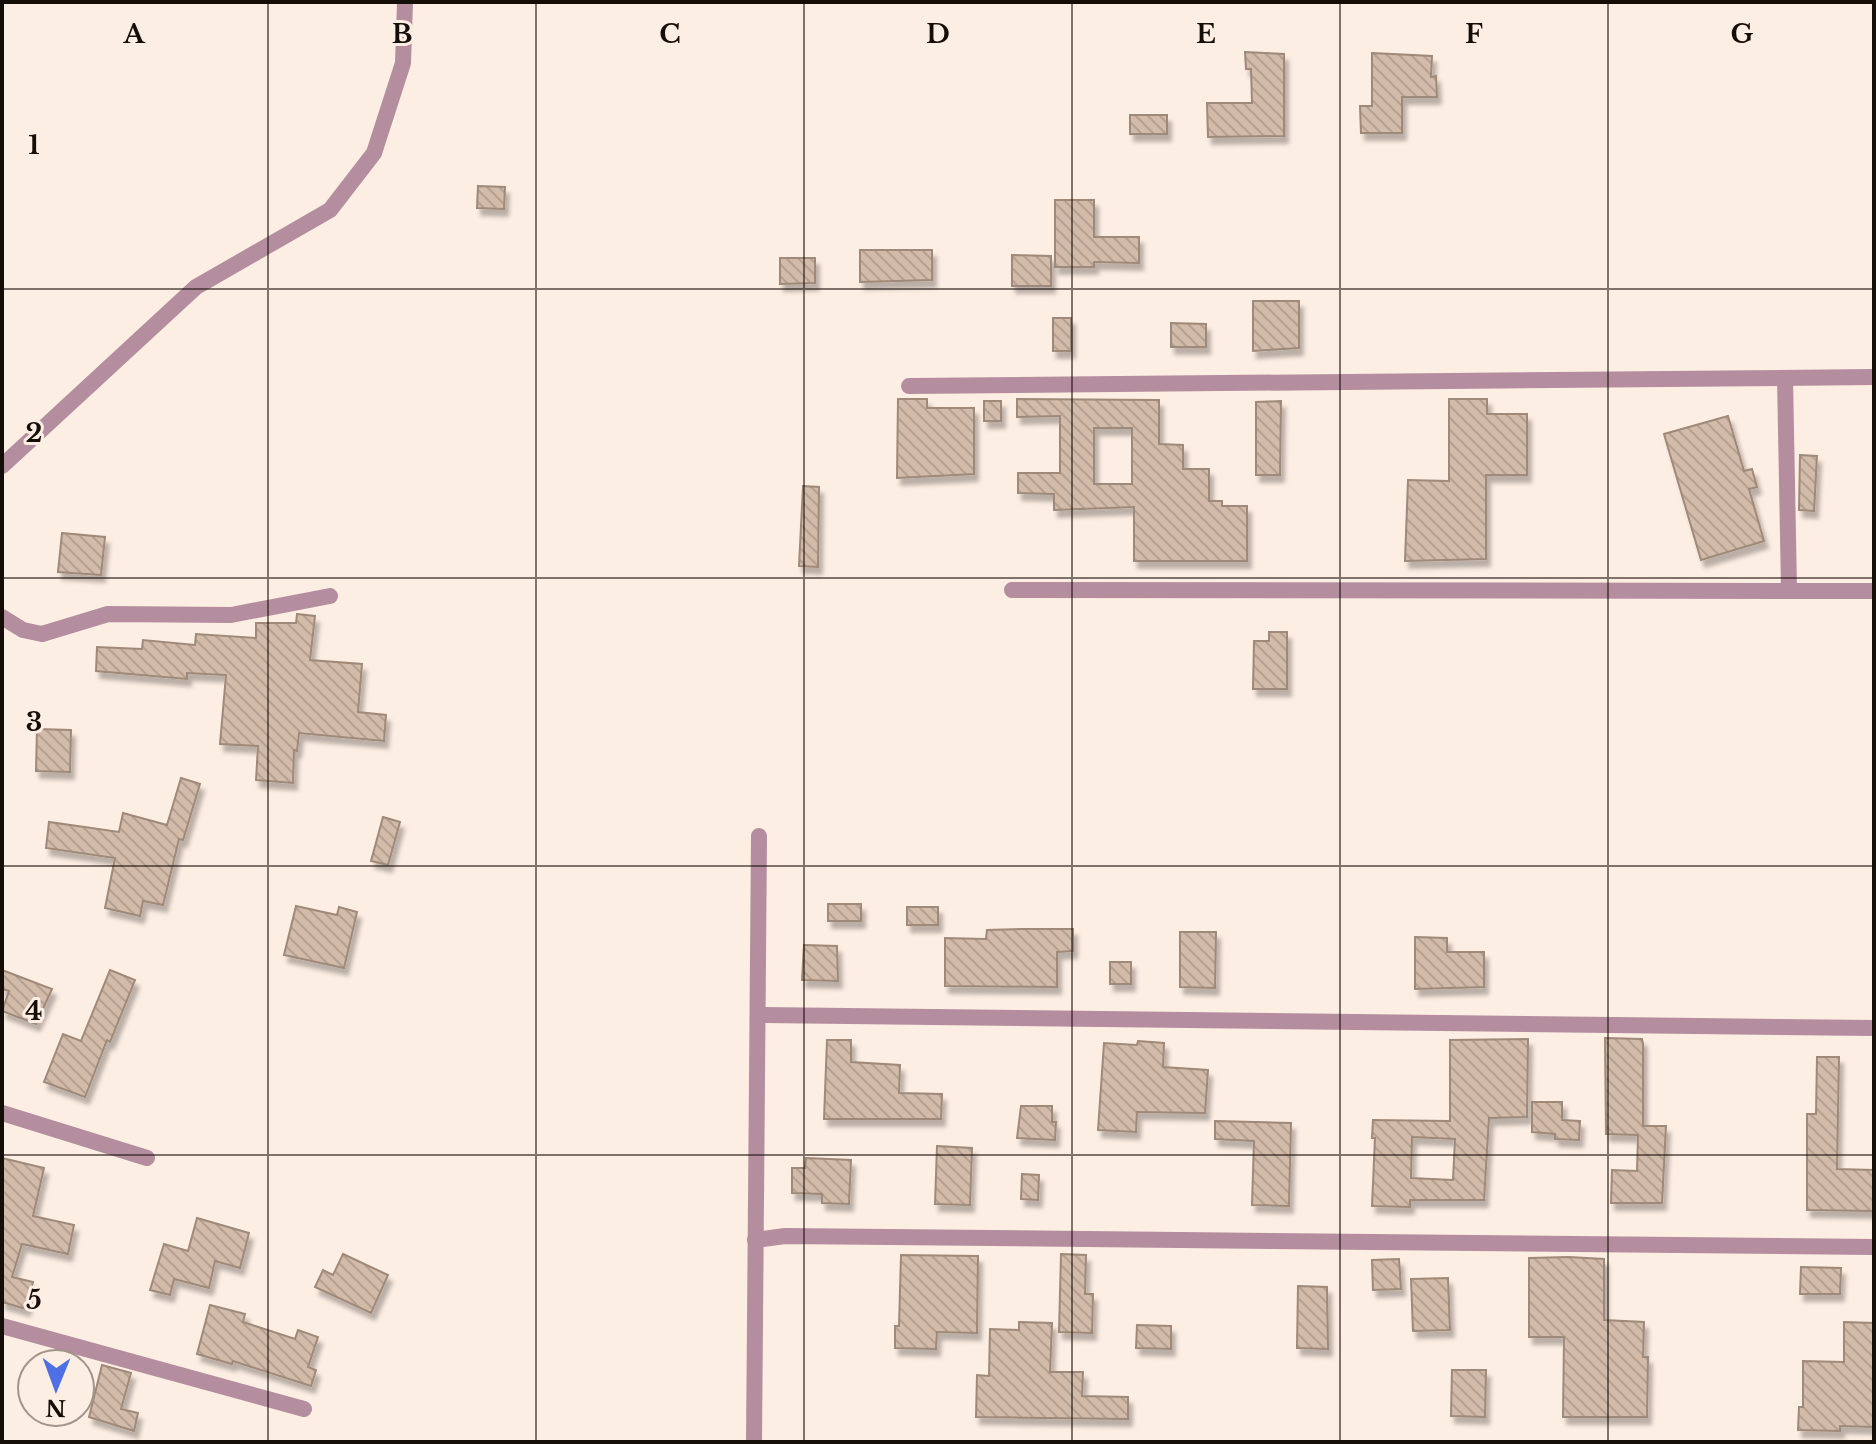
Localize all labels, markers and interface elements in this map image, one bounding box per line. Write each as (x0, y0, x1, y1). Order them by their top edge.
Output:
text: A (122, 18, 145, 50)
text: B (392, 18, 412, 50)
text: C (659, 18, 681, 50)
text: D (926, 18, 950, 50)
text: E (1196, 18, 1216, 50)
text: F (1465, 18, 1483, 50)
text: G (1731, 18, 1754, 50)
text: 1 (28, 129, 40, 161)
text: 2 (26, 417, 42, 449)
text: 3 (26, 706, 42, 738)
text: 4 (25, 995, 43, 1027)
text: 5 (26, 1284, 42, 1316)
north arrow (16, 1348, 96, 1428)
text: N (45, 1394, 66, 1421)

